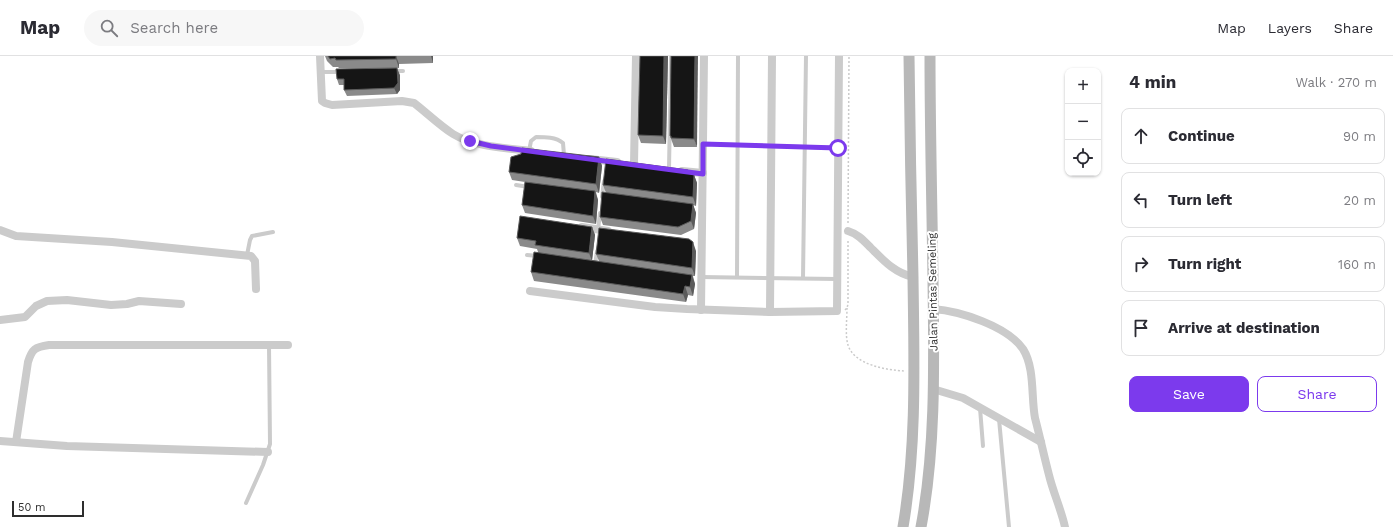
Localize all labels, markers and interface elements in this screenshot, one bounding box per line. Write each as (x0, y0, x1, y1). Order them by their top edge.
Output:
search box (84, 10, 364, 46)
text: Map (20, 16, 60, 39)
icon: search (98, 17, 120, 39)
text: Search here (130, 19, 218, 37)
text: Map (1217, 20, 1246, 36)
text: Layers (1268, 20, 1312, 36)
text: Share (1334, 20, 1373, 36)
map controls (1065, 68, 1101, 176)
button: + (1065, 68, 1101, 104)
text: 4 min (1129, 72, 1176, 92)
text: Walk · 270 m (1296, 75, 1377, 90)
button: − (1065, 104, 1101, 140)
icon: ahead (1130, 125, 1152, 147)
text: Continue (1168, 127, 1235, 145)
text: 90 m (1343, 129, 1376, 144)
route end (461, 132, 479, 150)
route start (829, 139, 847, 157)
button: locate (1065, 140, 1101, 176)
icon: left (1130, 189, 1152, 211)
text: Turn left (1168, 191, 1232, 209)
text: 20 m (1344, 193, 1376, 208)
street label: Jalan Pintas Semeling (925, 233, 941, 351)
icon: right (1130, 253, 1152, 275)
text: Turn right (1168, 255, 1241, 273)
text: 160 m (1338, 257, 1376, 272)
icon: arrive (1130, 317, 1152, 339)
text: Arrive at destination (1168, 319, 1320, 337)
button: Save (1129, 376, 1249, 412)
button: Share (1257, 376, 1377, 412)
scale bar (12, 499, 84, 518)
text: 50 m (18, 501, 45, 514)

